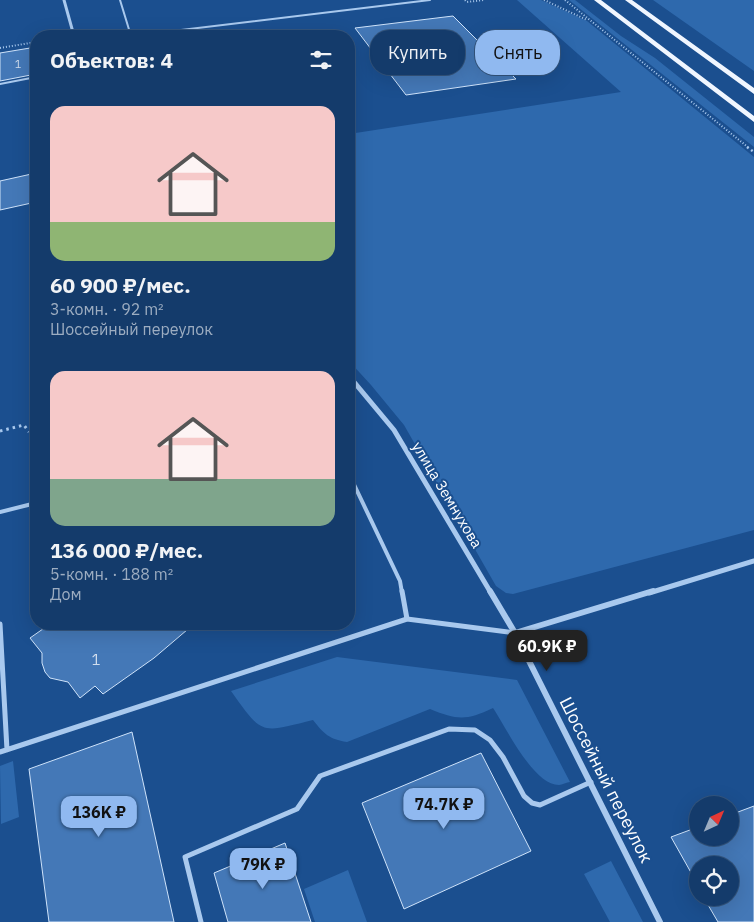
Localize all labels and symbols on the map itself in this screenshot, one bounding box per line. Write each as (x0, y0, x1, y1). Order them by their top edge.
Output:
house number: 1 (15, 57, 22, 71)
street label: улица Земнухова (408, 438, 487, 552)
pin: 60.9K ₽ (501, 630, 593, 672)
house number: 1 (91, 650, 101, 669)
street label: Шоссейный переулок (555, 693, 658, 867)
pin: 74.7K ₽ (398, 788, 490, 830)
pin: 136K ₽ (58, 796, 140, 838)
north arrow (689, 796, 739, 846)
pin: 79K ₽ (228, 848, 298, 890)

